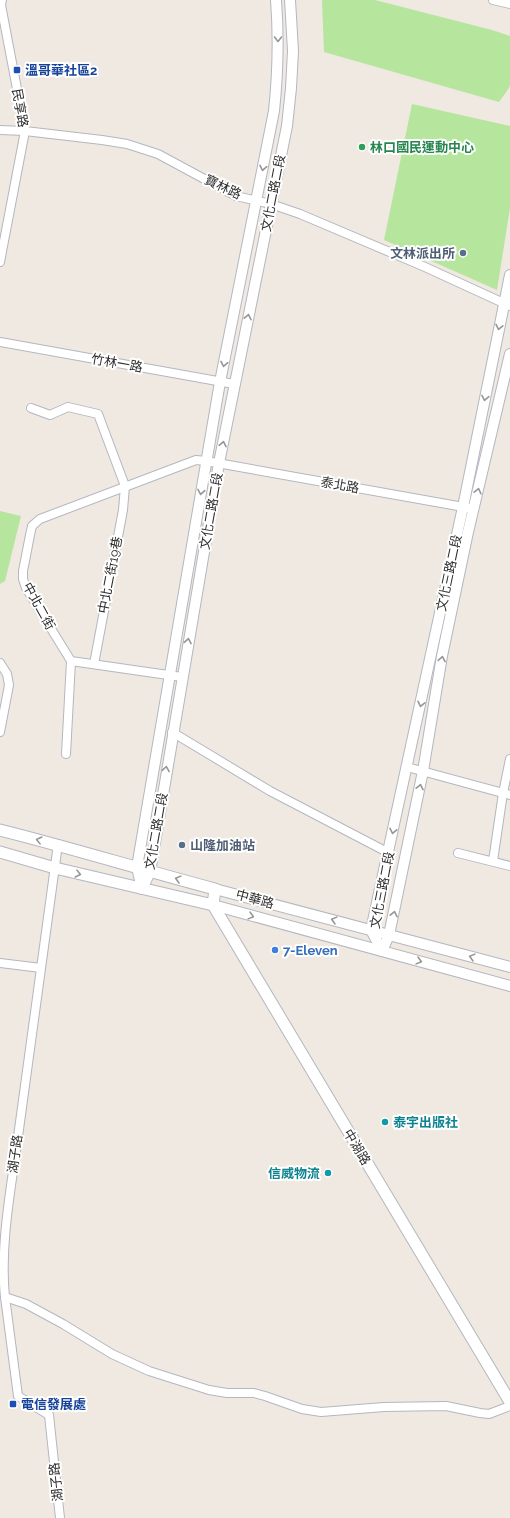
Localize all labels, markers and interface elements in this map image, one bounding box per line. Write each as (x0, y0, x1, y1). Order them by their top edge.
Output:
one-way arrow (274, 36, 282, 42)
place label: 溫哥華社區2 (25, 63, 97, 78)
marker: 溫哥華社區2 (12, 65, 22, 75)
street label: 民享路 (9, 87, 31, 129)
place label: 林口國民運動中心 (370, 140, 474, 155)
marker: 林口國民運動中心 (357, 142, 367, 152)
street label: 文化二路二段 (258, 153, 288, 233)
one-way arrow (259, 165, 268, 171)
street label: 寶林路 (202, 172, 244, 202)
place label: 文林派出所 (390, 246, 455, 261)
marker: 文林派出所 (458, 248, 468, 258)
one-way arrow (244, 314, 252, 320)
one-way arrow (496, 324, 504, 330)
street label: 竹林一路 (90, 351, 144, 375)
one-way arrow (220, 361, 228, 367)
one-way arrow (481, 395, 489, 401)
one-way arrow (218, 441, 226, 447)
street label: 文化二路二段 (197, 471, 225, 551)
street label: 泰北路 (319, 474, 361, 496)
one-way arrow (474, 487, 482, 494)
one-way arrow (197, 489, 205, 495)
street label: 文化三路二段 (434, 533, 464, 613)
street label: 中北二街19巷 (95, 535, 125, 615)
street label: 中北二街 (20, 580, 58, 632)
one-way arrow (183, 638, 192, 644)
one-way arrow (437, 656, 446, 662)
one-way arrow (417, 700, 425, 707)
one-way arrow (161, 766, 170, 772)
one-way arrow (416, 784, 424, 790)
street label: 文化二路二段 (142, 791, 170, 871)
one-way arrow (390, 827, 398, 834)
one-way arrow (36, 836, 42, 844)
place label: 山隆加油站 (190, 838, 255, 853)
marker: 山隆加油站 (177, 840, 187, 850)
street label: 文化三路二段 (367, 850, 397, 930)
one-way arrow (74, 869, 81, 878)
one-way arrow (174, 875, 181, 884)
street label: 中華路 (234, 887, 276, 911)
one-way arrow (248, 911, 254, 919)
one-way arrow (389, 911, 397, 917)
one-way arrow (331, 916, 338, 925)
place label: 7-Eleven (283, 943, 338, 958)
marker: 7-Eleven (270, 945, 280, 955)
one-way arrow (469, 953, 476, 962)
one-way arrow (415, 956, 422, 965)
place label: 泰宇出版社 (393, 1115, 458, 1130)
marker: 泰宇出版社 (380, 1117, 390, 1127)
street label: 中湖路 (341, 1126, 373, 1168)
street label: 湖子路 (5, 1134, 25, 1174)
place label: 信威物流 (268, 1166, 320, 1181)
marker: 信威物流 (323, 1168, 333, 1178)
place label: 電信發展處 (21, 1397, 86, 1412)
marker: 電信發展處 (8, 1399, 18, 1409)
street label: 湖子路 (47, 1462, 65, 1502)

